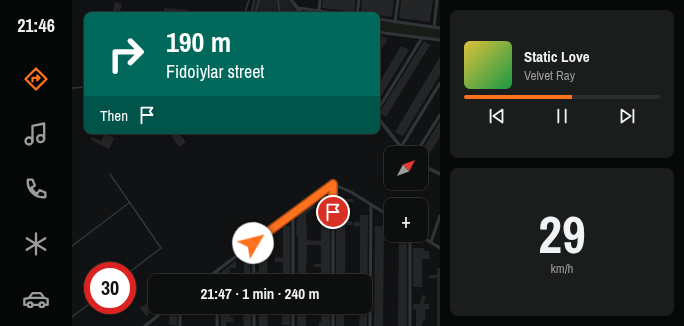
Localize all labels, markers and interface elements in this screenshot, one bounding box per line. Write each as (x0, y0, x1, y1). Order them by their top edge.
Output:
text: 21:46 (17, 13, 55, 38)
text: 190 m (166, 23, 231, 61)
icon: right (100, 28, 152, 80)
text: Static Love (524, 46, 590, 67)
text: Fidoiylar street (166, 59, 264, 84)
icon: directions (22, 65, 50, 93)
text: Velvet Ray (524, 67, 575, 84)
icon: arrive (136, 104, 158, 126)
text: Then (100, 105, 128, 126)
icon: previous (486, 105, 508, 127)
icon: pause (551, 105, 573, 127)
icon: next (616, 105, 638, 127)
icon: music (22, 120, 50, 148)
north arrow (384, 146, 428, 190)
map controls (384, 146, 428, 242)
icon: phone (22, 175, 50, 203)
pin (316, 195, 350, 229)
button: + (384, 198, 428, 242)
text: 29 (538, 199, 586, 269)
icon: arrive (322, 201, 344, 223)
position arrow (232, 222, 274, 264)
icon: climate (22, 230, 50, 258)
text: km/h (550, 260, 574, 277)
speed limit sign: 30 (84, 262, 136, 314)
text: 21:47 · 1 min · 240 m (201, 283, 319, 304)
icon: car (22, 285, 50, 313)

